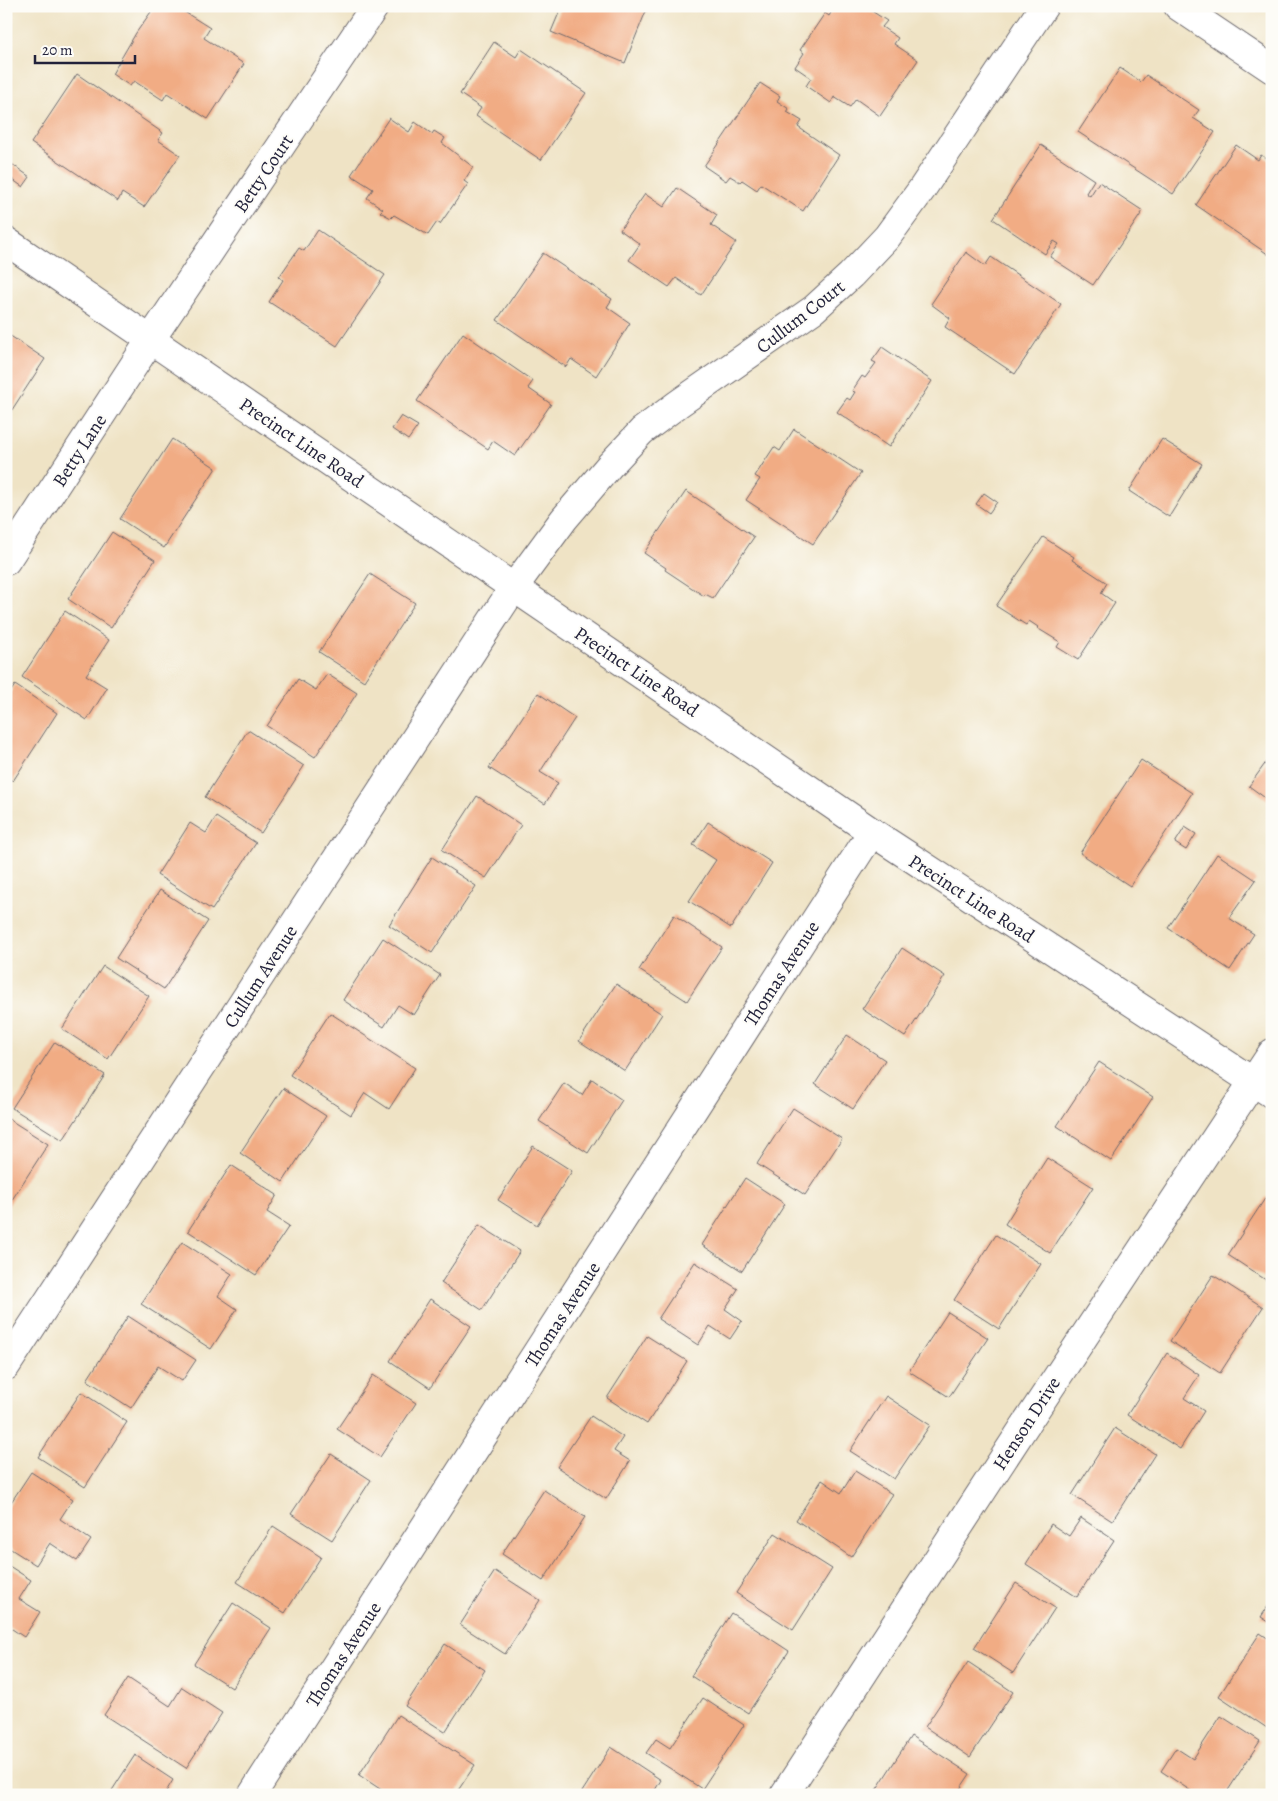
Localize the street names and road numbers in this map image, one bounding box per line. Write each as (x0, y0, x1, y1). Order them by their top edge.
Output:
street label: Betty Court (228, 129, 300, 218)
street label: Cullum Court (751, 274, 850, 360)
street label: Precinct Line Road (234, 392, 369, 495)
street label: Betty Lane (47, 409, 113, 492)
street label: Precinct Line Road (569, 621, 704, 724)
street label: Precinct Line Road (904, 848, 1040, 950)
street label: Thomas Avenue (738, 916, 826, 1031)
street label: Cullum Avenue (218, 920, 304, 1033)
street label: Thomas Avenue (519, 1257, 607, 1372)
street label: Henson Drive (987, 1372, 1067, 1475)
street label: Thomas Avenue (300, 1597, 388, 1712)

